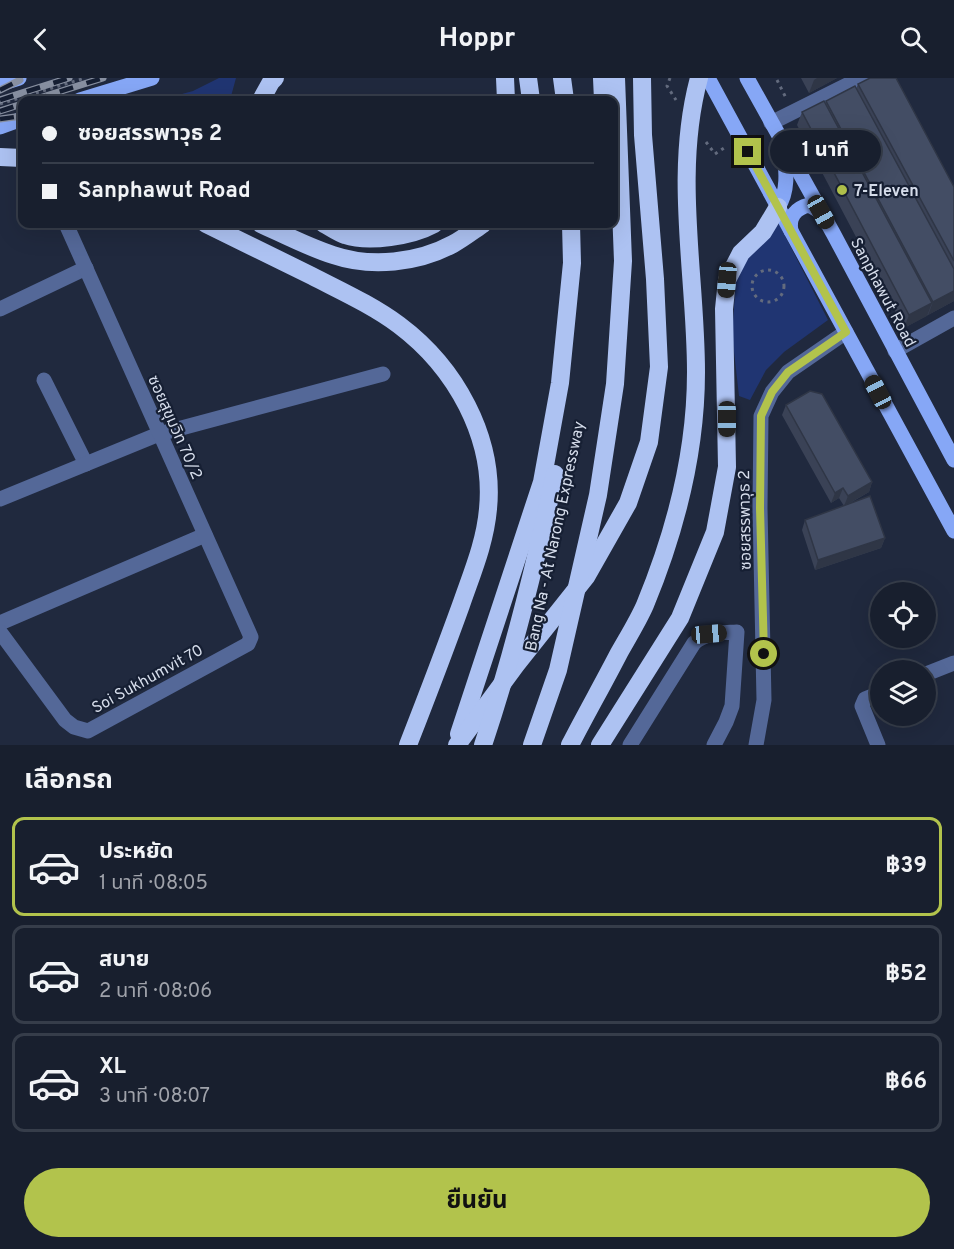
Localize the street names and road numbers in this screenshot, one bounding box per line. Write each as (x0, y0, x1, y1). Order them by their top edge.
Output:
street label: Sanphawut Road (845, 235, 919, 351)
street label: ซอยสุขุมวิท 70/2 (142, 373, 206, 483)
street label: Bang Na - At Narong Expressway (522, 420, 590, 653)
street label: ซอยสรรพาวุธ 2 (735, 470, 757, 570)
street label: Soi Sukhumvit 70 (89, 641, 207, 719)

